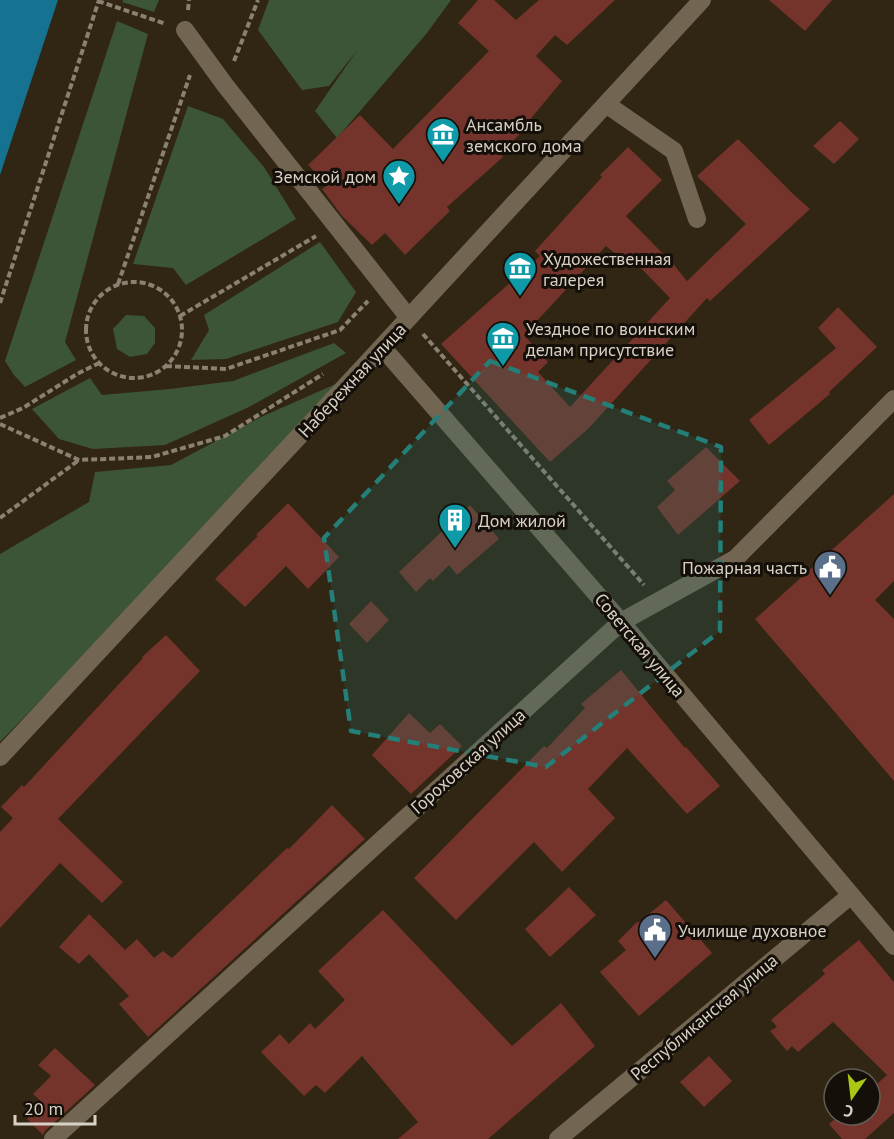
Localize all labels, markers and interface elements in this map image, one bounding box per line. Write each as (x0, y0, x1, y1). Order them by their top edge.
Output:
place label: Ансамбль земского дома (466, 113, 582, 157)
museum icon: Ансамбль земского дома (425, 116, 461, 163)
place icon: Земской дом (381, 158, 417, 205)
place label: Земской дом (274, 165, 376, 188)
place label: Художественная галерея (543, 247, 671, 291)
museum icon: Художественная галерея (502, 250, 538, 297)
place label: Уездное по воинским делам присутствие (526, 317, 695, 361)
street label: Набережная улица (293, 318, 411, 442)
museum icon: Уездное по воинским делам присутствие (485, 320, 521, 367)
building icon: Дом жилой (437, 502, 473, 549)
place label: Дом жилой (478, 509, 566, 532)
public building icon: Пожарная часть (812, 549, 848, 596)
place label: Пожарная часть (682, 556, 807, 579)
street label: Советская улица (590, 588, 690, 702)
street label: Гороховская улица (406, 703, 530, 819)
public building icon: Училище духовное (637, 912, 673, 959)
place label: Училище духовное (678, 919, 827, 942)
street label: Республиканская улица (626, 949, 782, 1085)
north arrow (822, 1067, 882, 1127)
scale bar (15, 1088, 94, 1126)
text: 20 m (24, 1097, 63, 1120)
text: С (842, 1101, 855, 1122)

